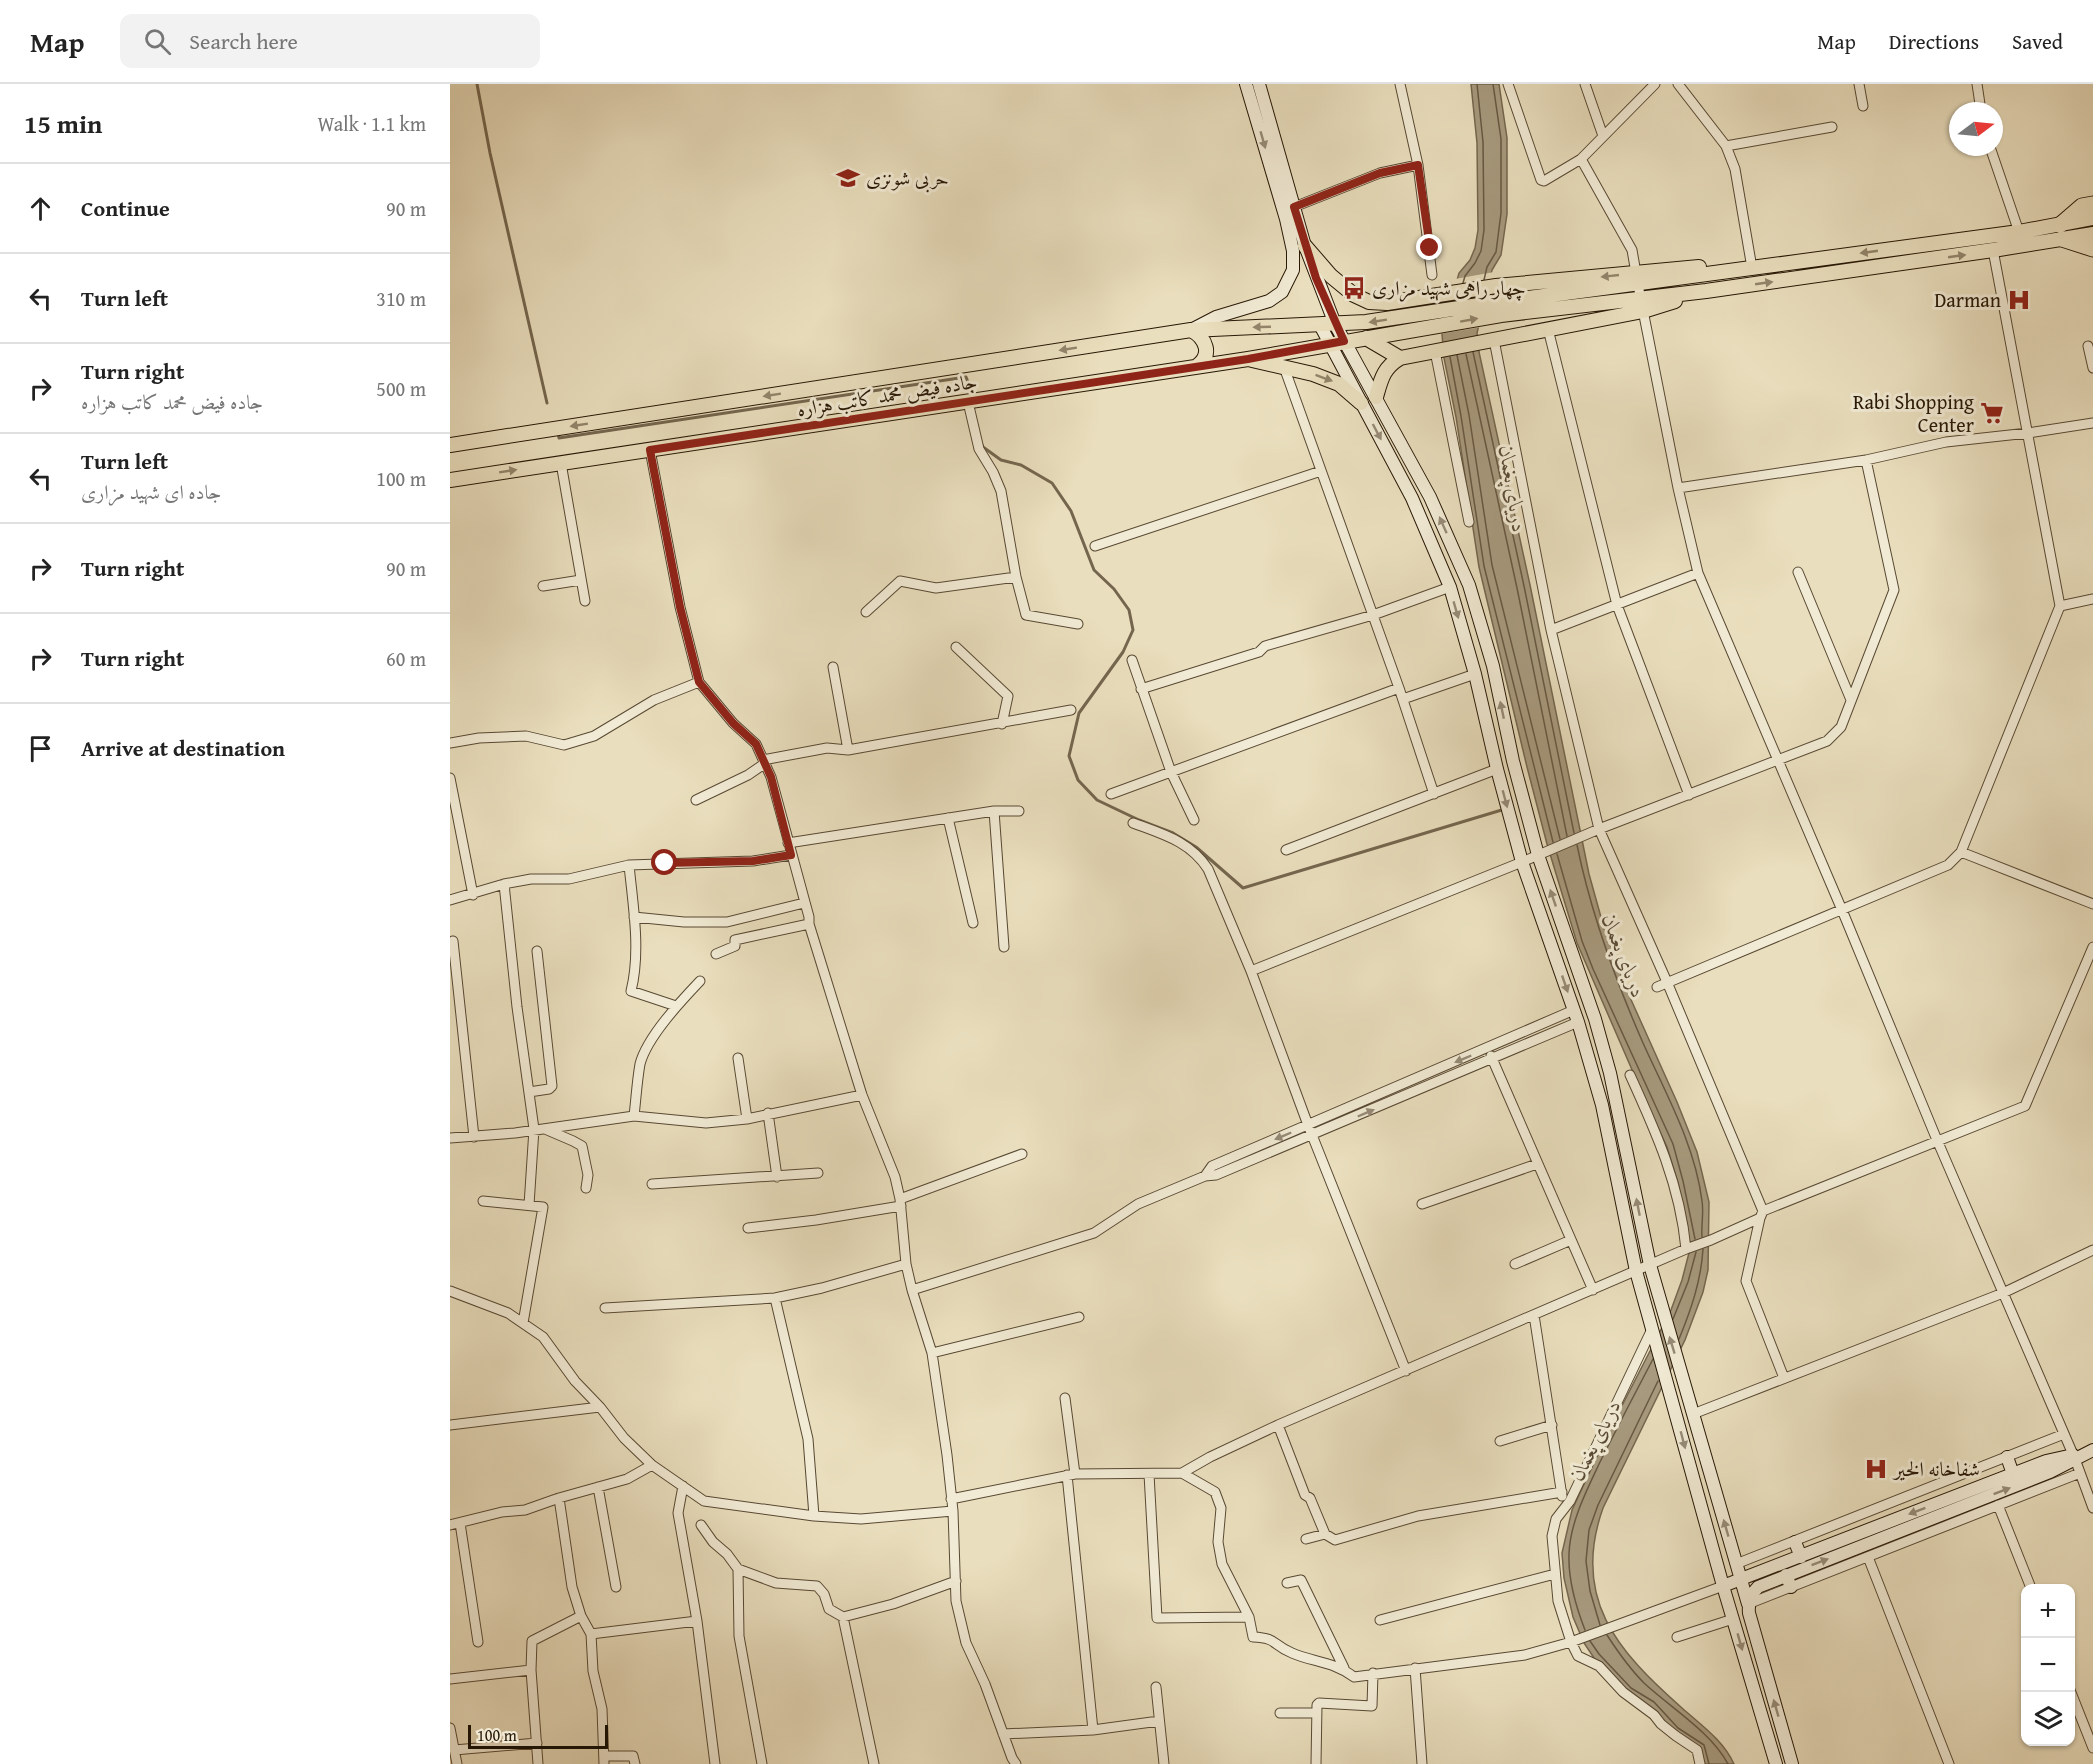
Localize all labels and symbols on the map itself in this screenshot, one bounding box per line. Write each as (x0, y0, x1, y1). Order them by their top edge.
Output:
north arrow (1949, 102, 2003, 156)
one-way arrow (1259, 131, 1268, 149)
place label: حربی شونزی (866, 163, 949, 193)
school or university icon: حربی شونزی (835, 165, 861, 191)
route end (1416, 234, 1442, 260)
one-way arrow (1860, 247, 1879, 257)
one-way arrow (1948, 251, 1967, 260)
one-way arrow (1601, 271, 1620, 280)
place label: چهار راهی شهید مزاری (1372, 273, 1526, 302)
bus stop icon: چهار راهی شهید مزاری (1341, 275, 1367, 301)
one-way arrow (1755, 278, 1774, 287)
place label: Darman (1934, 285, 2001, 314)
hospital icon: Darman (2006, 287, 2032, 313)
one-way arrow (1460, 315, 1479, 324)
one-way arrow (1368, 316, 1387, 325)
one-way arrow (1252, 323, 1271, 332)
one-way arrow (1059, 345, 1078, 354)
street label: جاده فیض محمد کاتب هزاره (795, 366, 979, 423)
one-way arrow (1316, 374, 1334, 384)
place label: Rabi Shopping Center (1853, 387, 1974, 439)
one-way arrow (762, 391, 781, 400)
supermarket icon: Rabi Shopping Center (1979, 400, 2005, 426)
one-way arrow (570, 421, 589, 430)
one-way arrow (1372, 424, 1382, 441)
water label: دریای پغمان (1491, 443, 1536, 535)
one-way arrow (498, 467, 517, 476)
one-way arrow (1438, 516, 1448, 534)
one-way arrow (1452, 601, 1461, 619)
one-way arrow (1497, 701, 1506, 720)
one-way arrow (1501, 790, 1510, 808)
route start (651, 849, 677, 875)
one-way arrow (1548, 889, 1558, 907)
water label: دریای پغمان (1594, 909, 1655, 1002)
one-way arrow (1560, 975, 1570, 993)
one-way arrow (1453, 1054, 1471, 1064)
one-way arrow (1358, 1108, 1376, 1118)
one-way arrow (1274, 1131, 1292, 1141)
one-way arrow (1633, 1198, 1642, 1217)
one-way arrow (1667, 1336, 1676, 1354)
water label: دریای پغمان (1561, 1394, 1628, 1486)
one-way arrow (1679, 1431, 1688, 1449)
place label: شفاخانه الخیر (1892, 1454, 1980, 1483)
hospital icon: شفاخانه الخیر (1863, 1456, 1889, 1482)
one-way arrow (1993, 1486, 2011, 1495)
one-way arrow (1908, 1507, 1926, 1517)
one-way arrow (1721, 1519, 1730, 1537)
one-way arrow (1812, 1556, 1830, 1566)
one-way arrow (1736, 1633, 1745, 1651)
one-way arrow (1771, 1699, 1780, 1717)
scale bar (468, 1722, 608, 1750)

